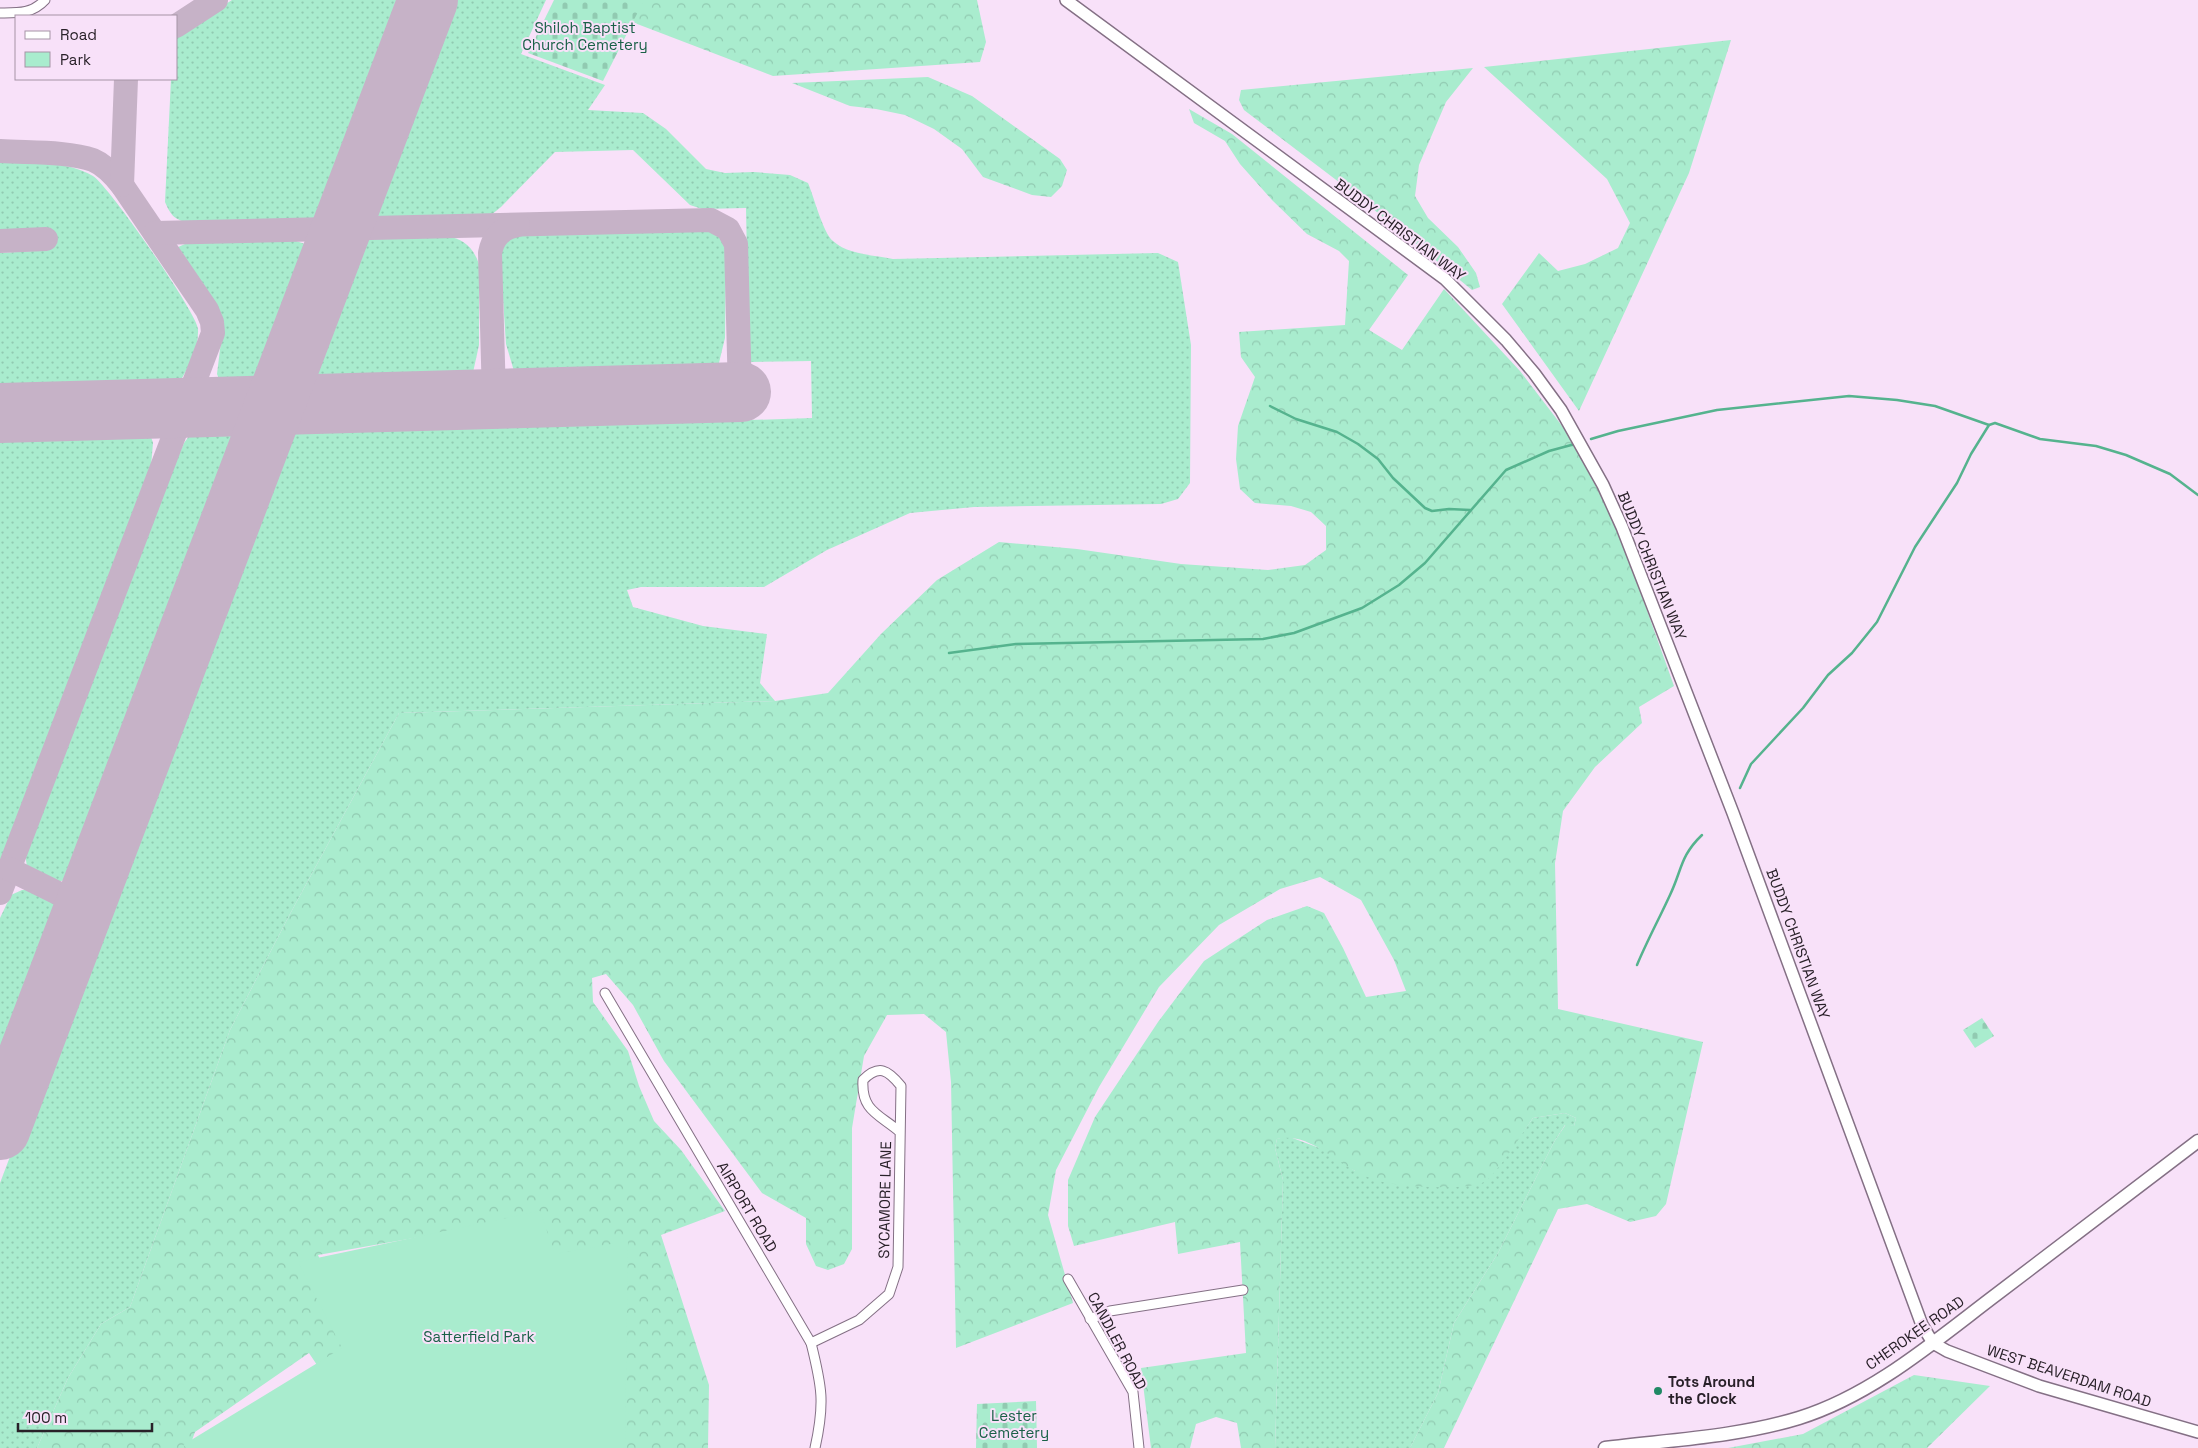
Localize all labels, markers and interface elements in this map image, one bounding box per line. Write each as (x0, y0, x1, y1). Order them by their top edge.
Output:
legend (15, 15, 178, 80)
park label: Shiloh Baptist Church Cemetery (522, 18, 648, 54)
text: Road (60, 25, 97, 44)
text: Park (60, 50, 91, 69)
street label: BUDDY CHRISTIAN WAY (1331, 174, 1470, 285)
street label: BUDDY CHRISTIAN WAY (1614, 489, 1691, 643)
street label: BUDDY CHRISTIAN WAY (1762, 866, 1835, 1022)
street label: SYCAMORE LANE (874, 1141, 895, 1259)
street label: AIRPORT ROAD (713, 1158, 782, 1255)
street label: CANDLER ROAD (1084, 1289, 1151, 1393)
street label: CHEROKEE ROAD (1862, 1291, 1968, 1374)
park label: Satterfield Park (423, 1327, 535, 1346)
street label: WEST BEAVERDAM ROAD (1985, 1340, 2154, 1411)
place label: Tots Around the Clock (1668, 1372, 1755, 1408)
marker: Tots Around the Clock (1652, 1385, 1664, 1397)
scale bar (18, 1400, 151, 1432)
park label: Lester Cemetery (979, 1406, 1049, 1442)
text: 100 m (25, 1408, 67, 1427)

